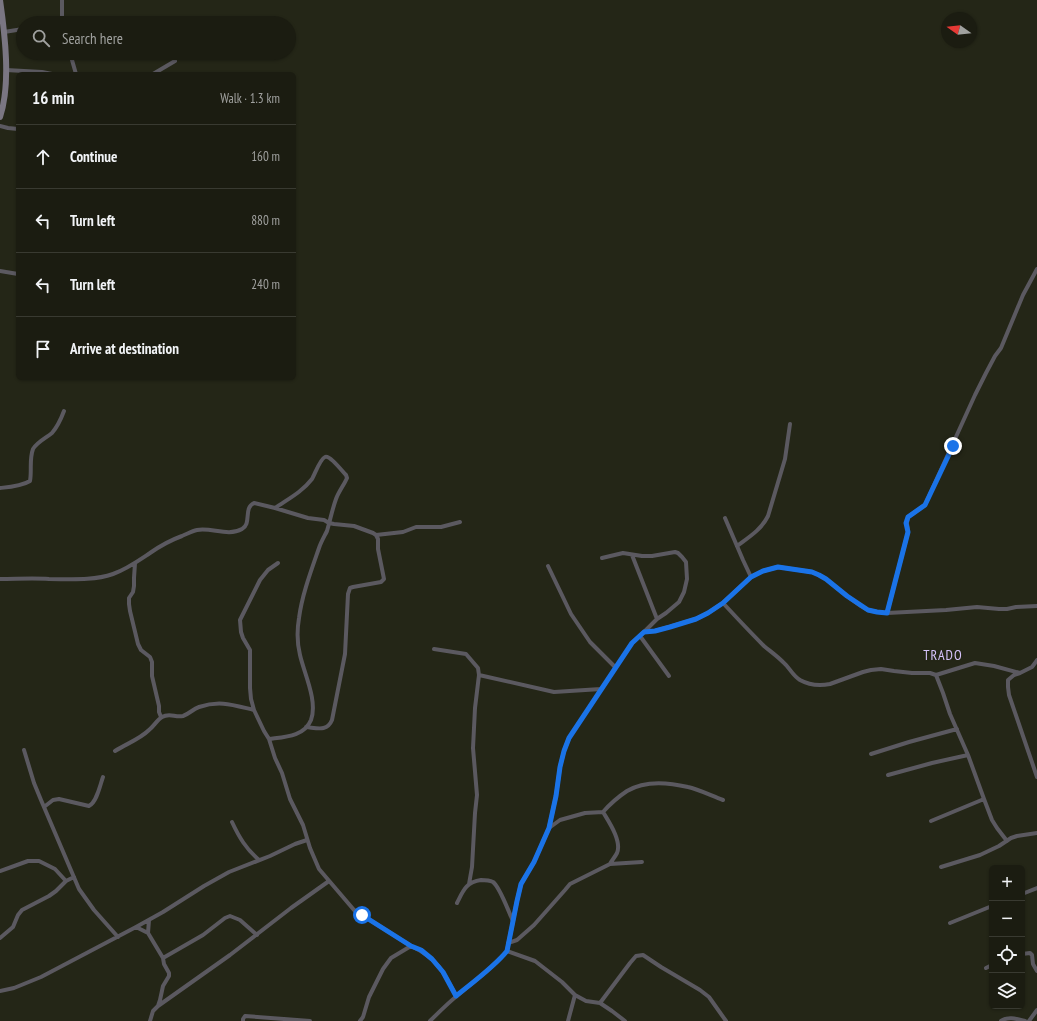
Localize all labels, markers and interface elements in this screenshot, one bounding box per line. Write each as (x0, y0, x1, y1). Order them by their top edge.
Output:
north arrow (941, 12, 977, 48)
search box (16, 16, 296, 60)
icon: search (30, 27, 52, 49)
text: Search here (62, 29, 123, 48)
text: 16 min (32, 87, 74, 109)
text: Walk · 1.3 km (220, 90, 280, 107)
icon: ahead (32, 146, 54, 168)
text: Continue (70, 147, 117, 166)
text: 160 m (251, 148, 280, 165)
icon: left (32, 210, 54, 232)
text: Turn left (70, 211, 115, 230)
text: 880 m (251, 212, 280, 229)
icon: left (32, 274, 54, 296)
text: Turn left (70, 275, 115, 294)
text: 240 m (251, 276, 280, 293)
icon: arrive (32, 338, 54, 360)
text: Arrive at destination (70, 339, 179, 358)
route end (944, 437, 962, 455)
district label: TRADO (923, 646, 963, 664)
map controls (989, 865, 1025, 1009)
button: + (989, 865, 1025, 901)
button: − (989, 901, 1025, 937)
route start (353, 906, 371, 924)
button: locate (989, 937, 1025, 973)
button: layers (989, 973, 1025, 1009)

